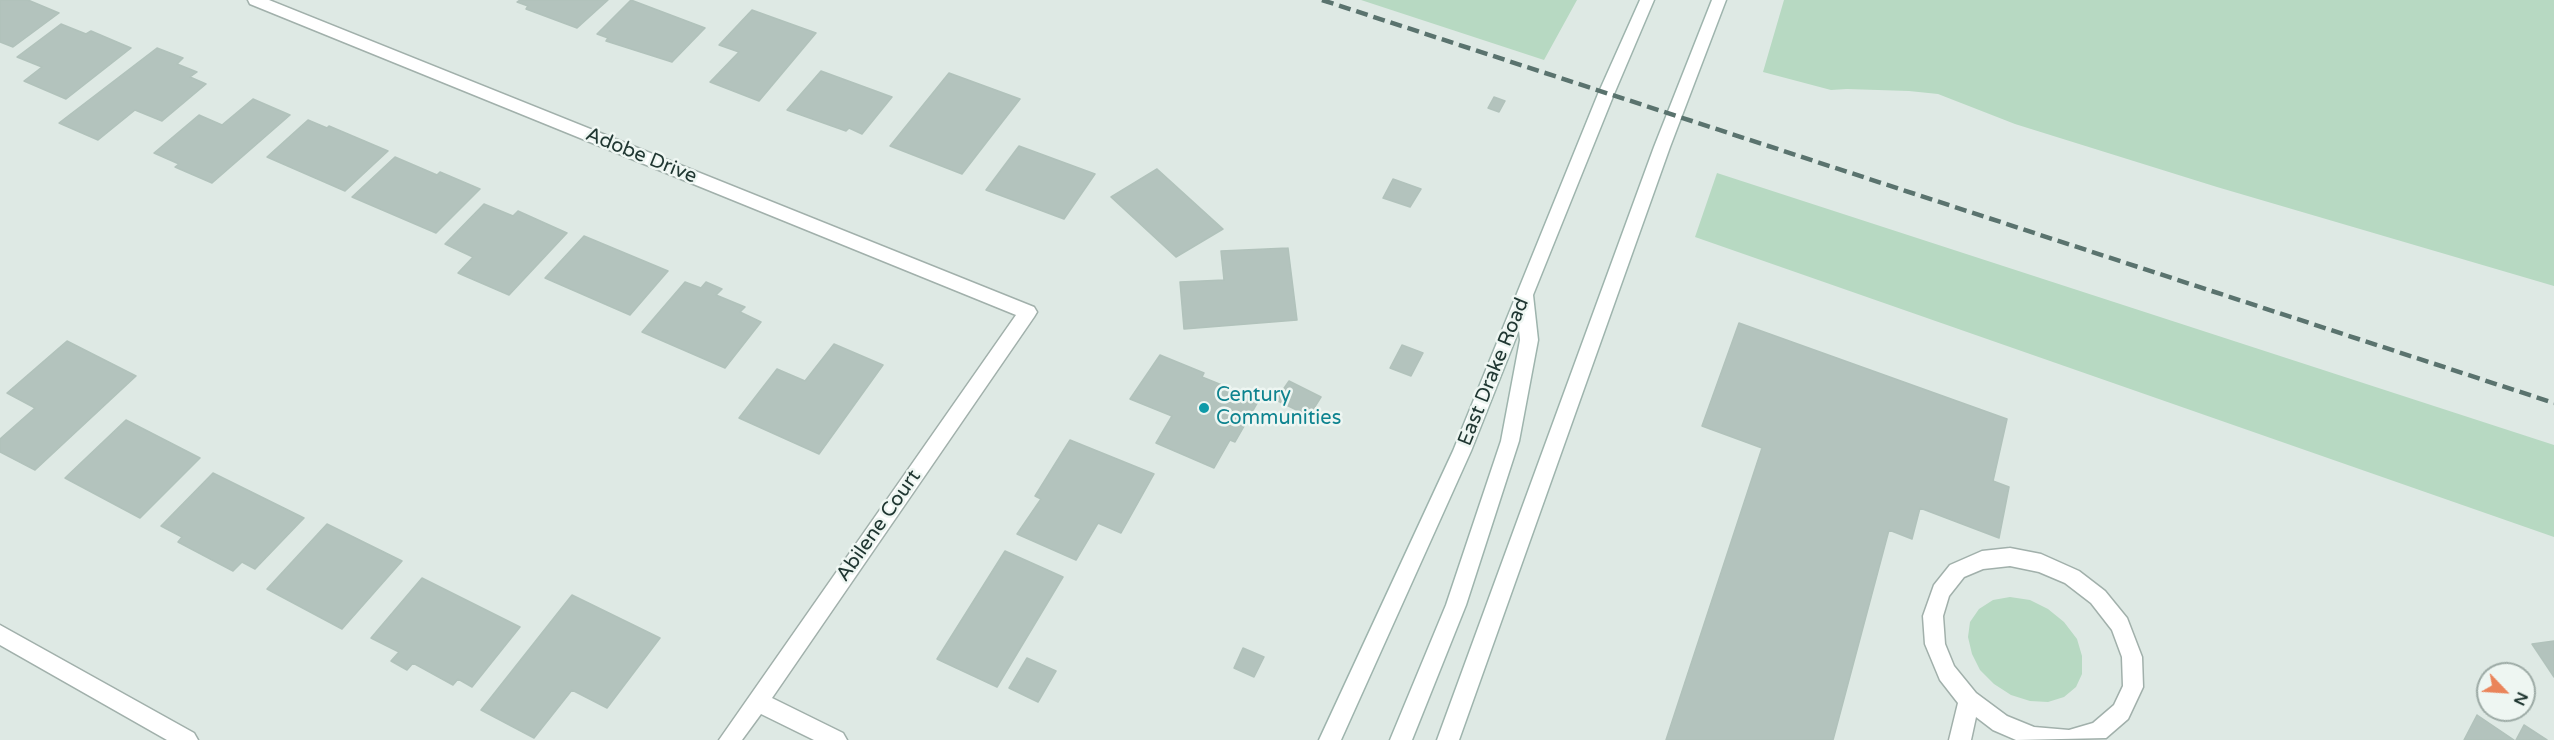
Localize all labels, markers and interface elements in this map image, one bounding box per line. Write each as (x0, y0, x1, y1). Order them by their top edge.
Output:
street label: Adobe Drive (582, 123, 700, 189)
street label: East Drake Road (1453, 295, 1535, 449)
place label: Century Communities (1216, 384, 1341, 431)
marker: Century Communities (1197, 401, 1211, 415)
street label: Abilene Court (832, 466, 926, 586)
north arrow (2476, 662, 2536, 722)
text: N (2509, 689, 2532, 709)

